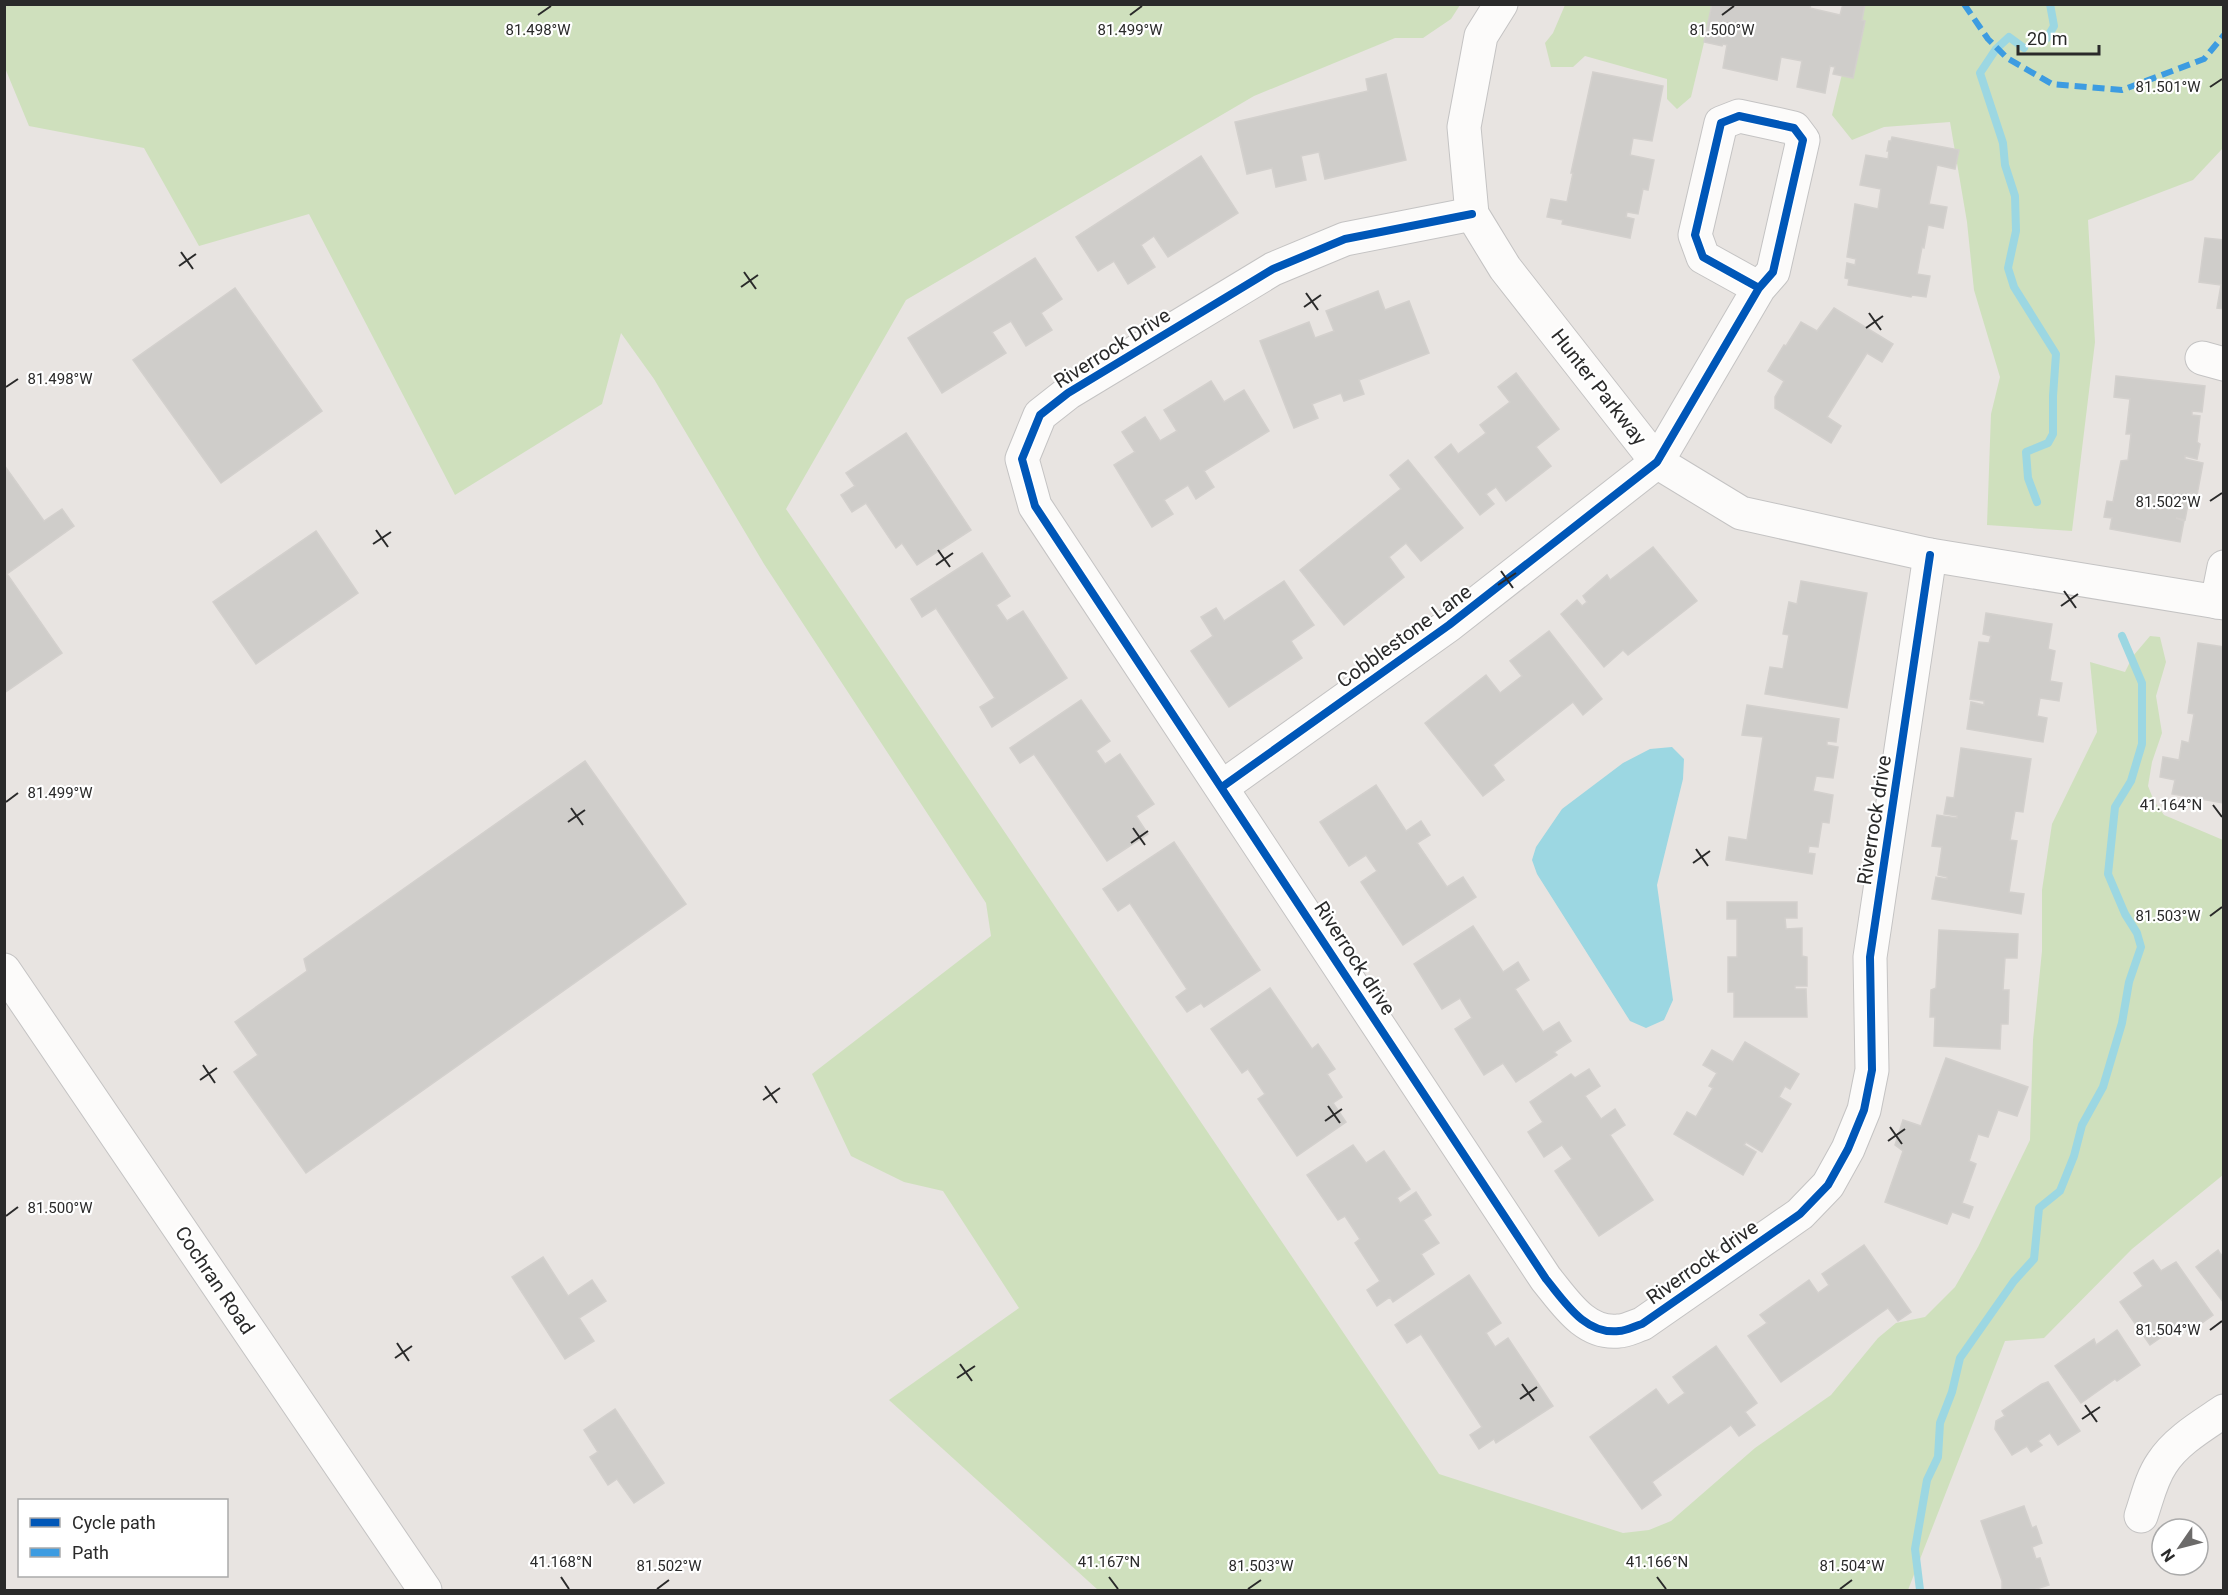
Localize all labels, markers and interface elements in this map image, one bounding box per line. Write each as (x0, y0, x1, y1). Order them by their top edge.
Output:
scale bar (2018, 18, 2099, 56)
text: 81.498°W (505, 21, 571, 39)
text: 81.499°W (1097, 21, 1163, 39)
text: 81.500°W (1689, 21, 1755, 39)
text: 20 m (2027, 28, 2067, 49)
text: 81.501°W (2135, 78, 2201, 96)
street label: Riverrock Drive (1049, 303, 1175, 393)
street label: Hunter Parkway (1546, 324, 1652, 450)
text: 81.498°W (27, 370, 93, 388)
text: 81.502°W (2135, 493, 2201, 511)
street label: Cobblestone Lane (1332, 579, 1476, 693)
street label: Riverrock drive (1852, 754, 1896, 886)
text: 81.499°W (27, 784, 93, 802)
text: 41.164°N (2140, 796, 2202, 814)
street label: Riverrock drive (1309, 897, 1401, 1019)
text: 81.503°W (2135, 907, 2201, 925)
text: 81.500°W (27, 1199, 93, 1217)
street label: Riverrock drive (1642, 1215, 1762, 1309)
street label: Cochran Road (170, 1221, 260, 1339)
text: 81.504°W (2135, 1321, 2201, 1339)
legend (18, 1499, 228, 1577)
text: Cycle path (72, 1512, 156, 1533)
north arrow (2150, 1517, 2210, 1577)
text: Path (72, 1542, 109, 1563)
text: N (2157, 1545, 2179, 1565)
text: 41.168°N (530, 1553, 592, 1571)
text: 41.167°N (1078, 1553, 1140, 1571)
text: 41.166°N (1626, 1553, 1688, 1571)
text: 81.502°W (636, 1557, 702, 1575)
text: 81.503°W (1228, 1557, 1294, 1575)
text: 81.504°W (1819, 1557, 1885, 1575)

